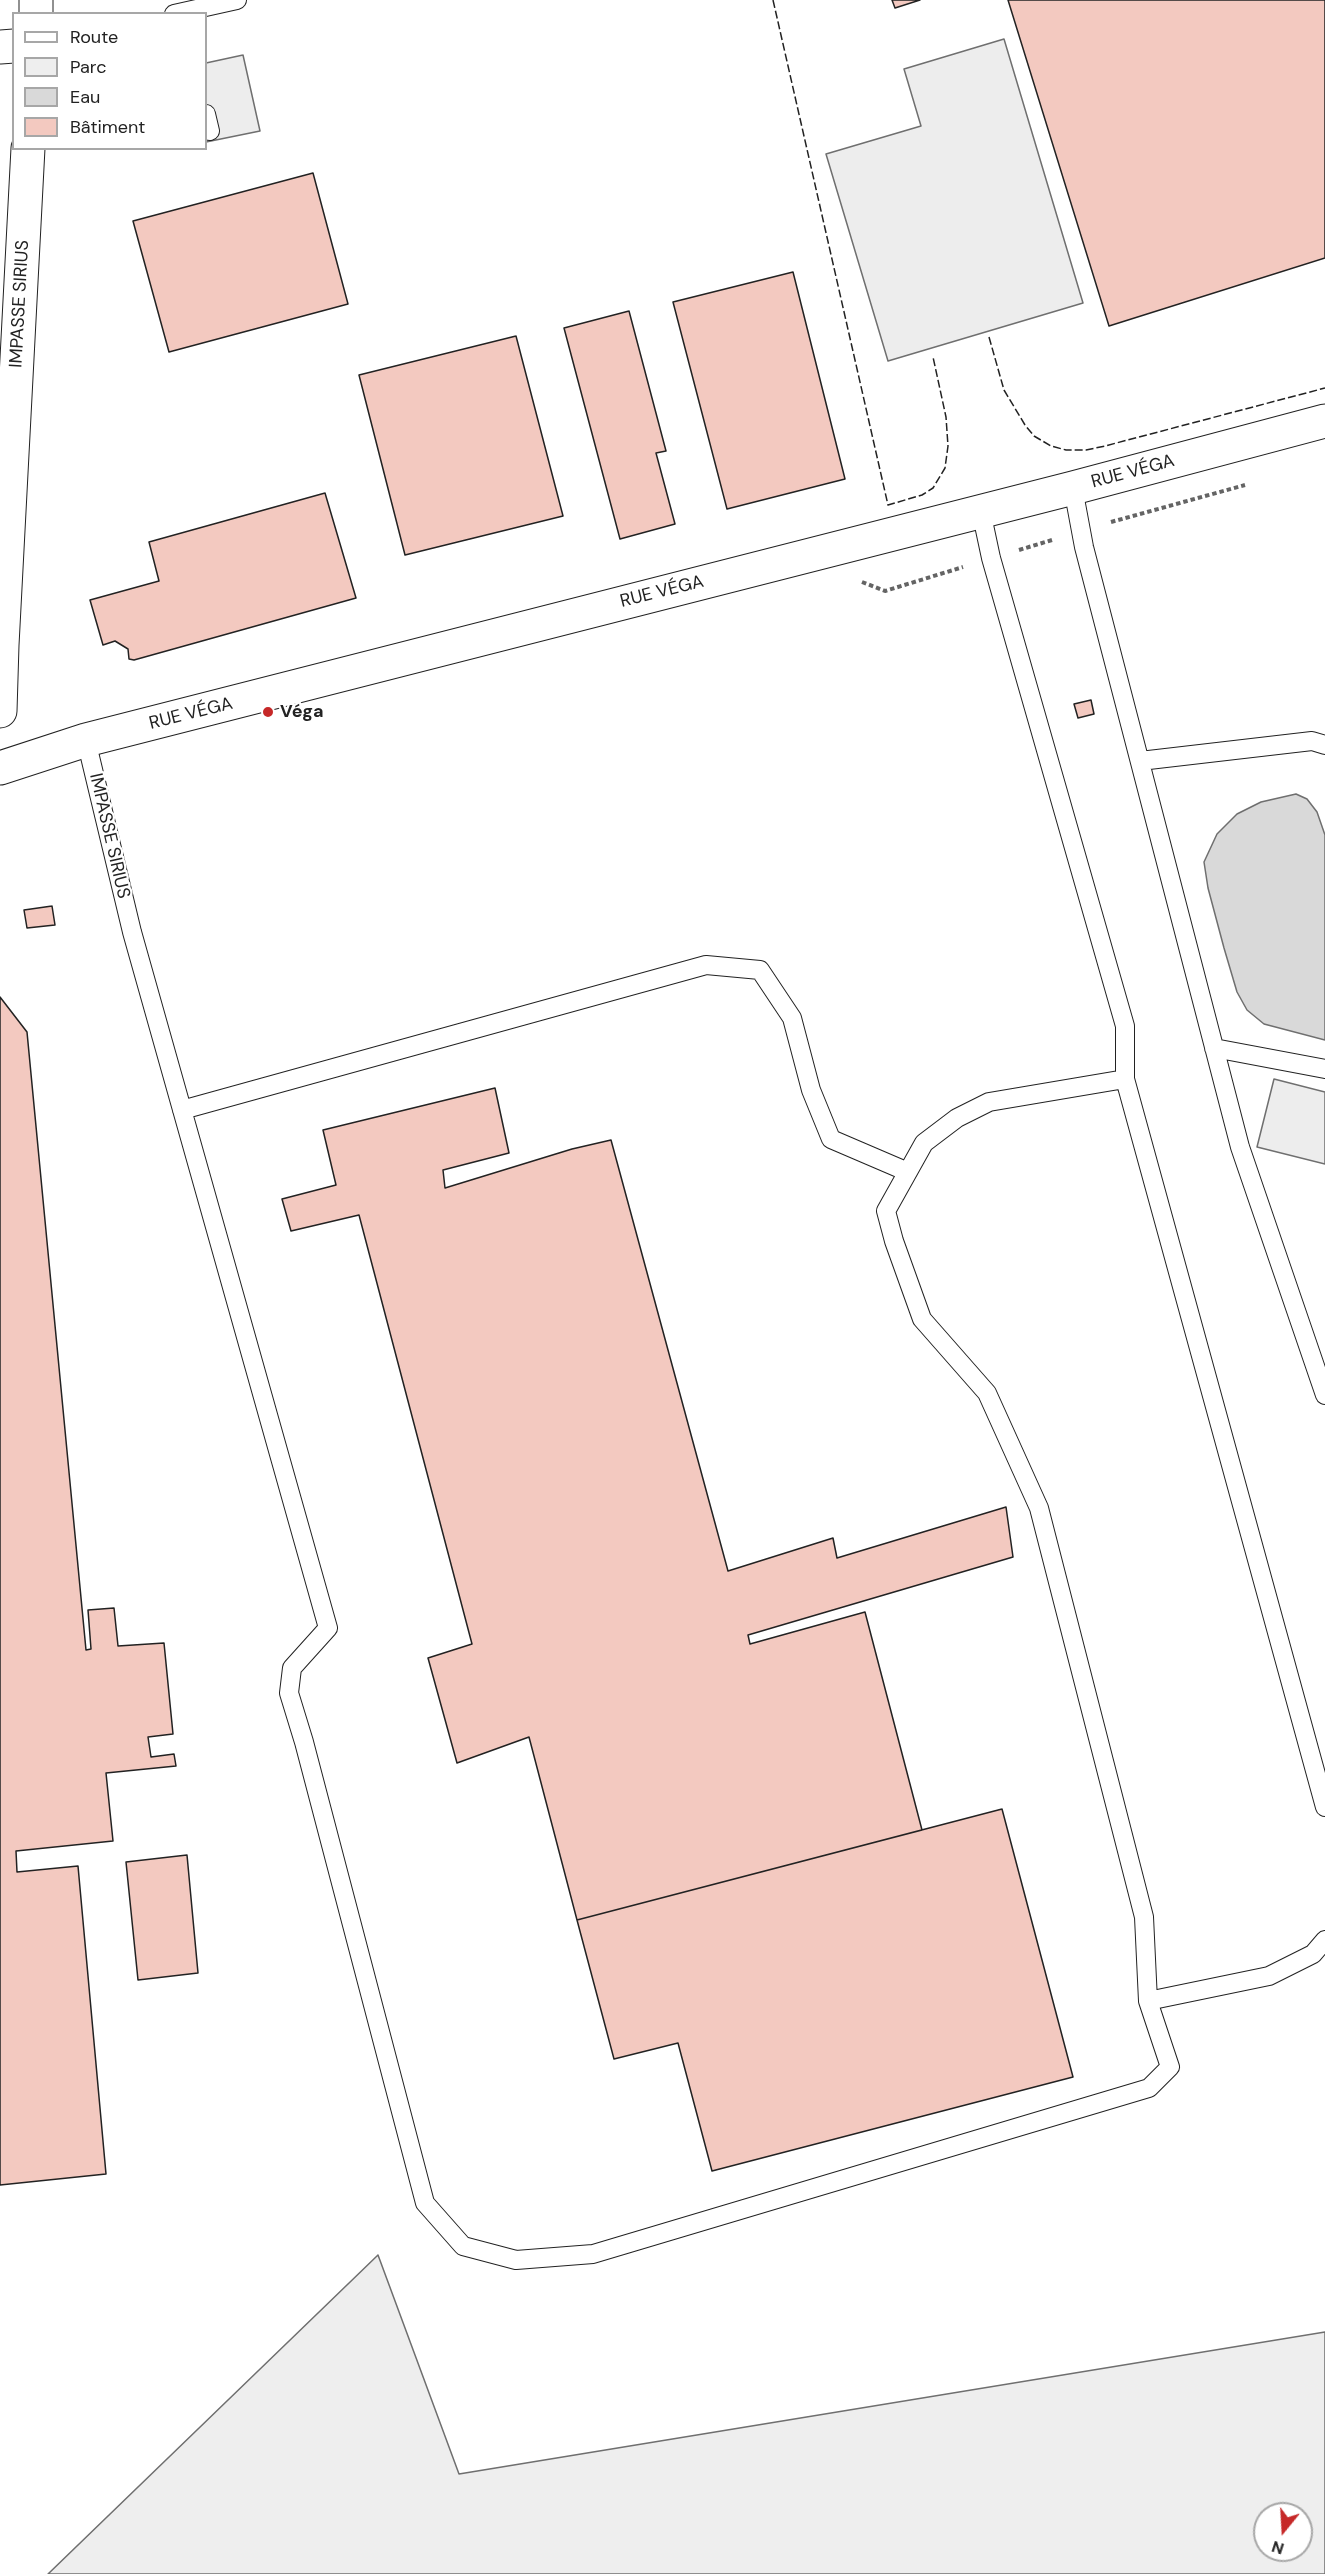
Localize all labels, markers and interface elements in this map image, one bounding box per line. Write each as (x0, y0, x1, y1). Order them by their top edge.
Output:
legend (12, 12, 207, 150)
text: Route (70, 25, 118, 49)
text: Parc (70, 55, 106, 79)
text: Eau (70, 85, 100, 109)
text: Bâtiment (70, 115, 145, 139)
street label: IMPASSE SIRIUS (6, 240, 34, 368)
street label: RUE VÉGA (1089, 451, 1177, 493)
street label: RUE VÉGA (618, 571, 706, 613)
street label: RUE VÉGA (147, 693, 235, 735)
place label: Véga (280, 701, 324, 723)
marker: Véga (261, 705, 275, 719)
street label: IMPASSE SIRIUS (84, 771, 134, 901)
north arrow (1253, 2502, 1313, 2562)
text: N (1269, 2536, 1287, 2559)

